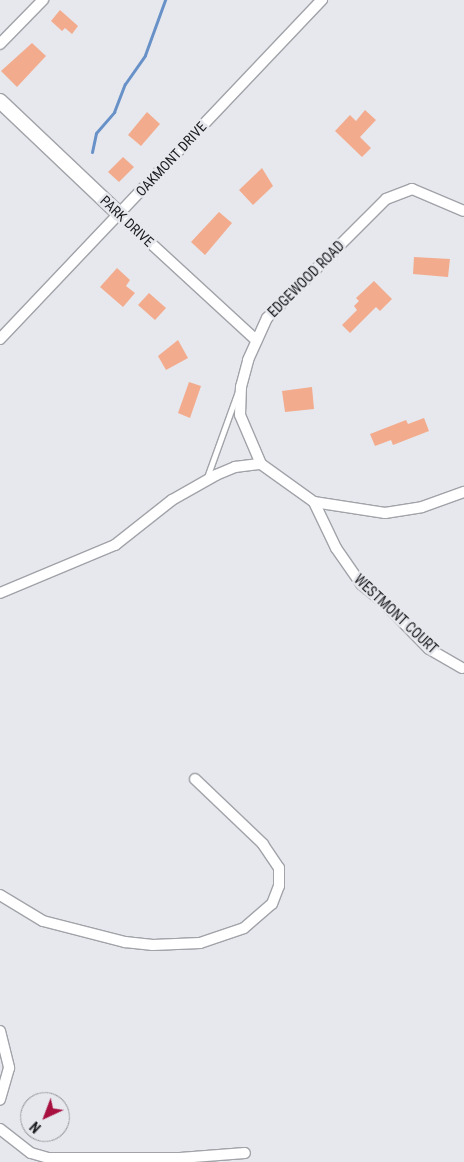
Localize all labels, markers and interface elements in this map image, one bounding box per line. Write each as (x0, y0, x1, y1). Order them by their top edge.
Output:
street label: OAKMONT DRIVE (132, 118, 210, 200)
street label: PARK DRIVE (97, 192, 157, 250)
street label: EDGEWOOD ROAD (264, 237, 348, 321)
street label: WESTMONT COURT (351, 571, 441, 657)
north arrow (20, 1092, 70, 1142)
text: N (27, 1118, 44, 1136)

